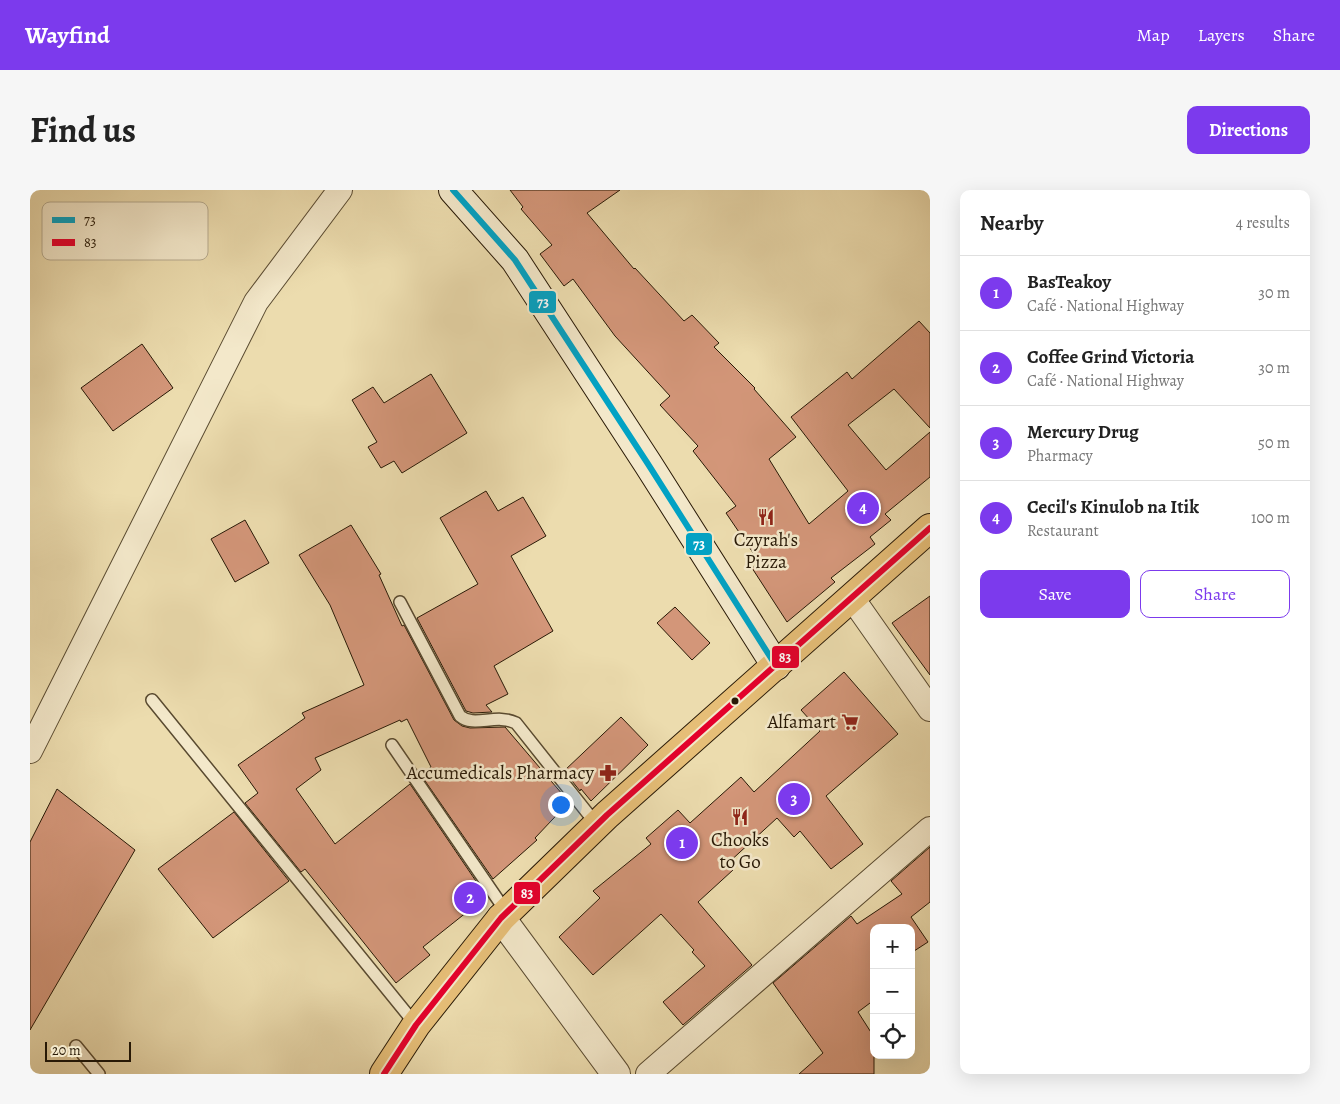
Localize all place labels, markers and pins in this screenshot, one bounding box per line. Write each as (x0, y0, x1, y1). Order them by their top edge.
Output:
pin: 4 (847, 489, 879, 527)
restaurant icon: Czyrah's Pizza (756, 507, 776, 527)
place label: Czyrah's Pizza (734, 527, 798, 575)
unlabelled marker (730, 696, 740, 706)
place label: Alfamart (767, 709, 836, 735)
supermarket icon: Alfamart (840, 712, 860, 732)
place label: Accumedicals Pharmacy (406, 760, 595, 786)
pharmacy icon: Accumedicals Pharmacy (598, 763, 618, 783)
pin: 3 (778, 780, 810, 818)
restaurant icon: Chooks to Go (730, 807, 750, 827)
pin: 1 (666, 824, 698, 862)
place label: Chooks to Go (711, 827, 769, 875)
pin: 2 (454, 879, 486, 917)

